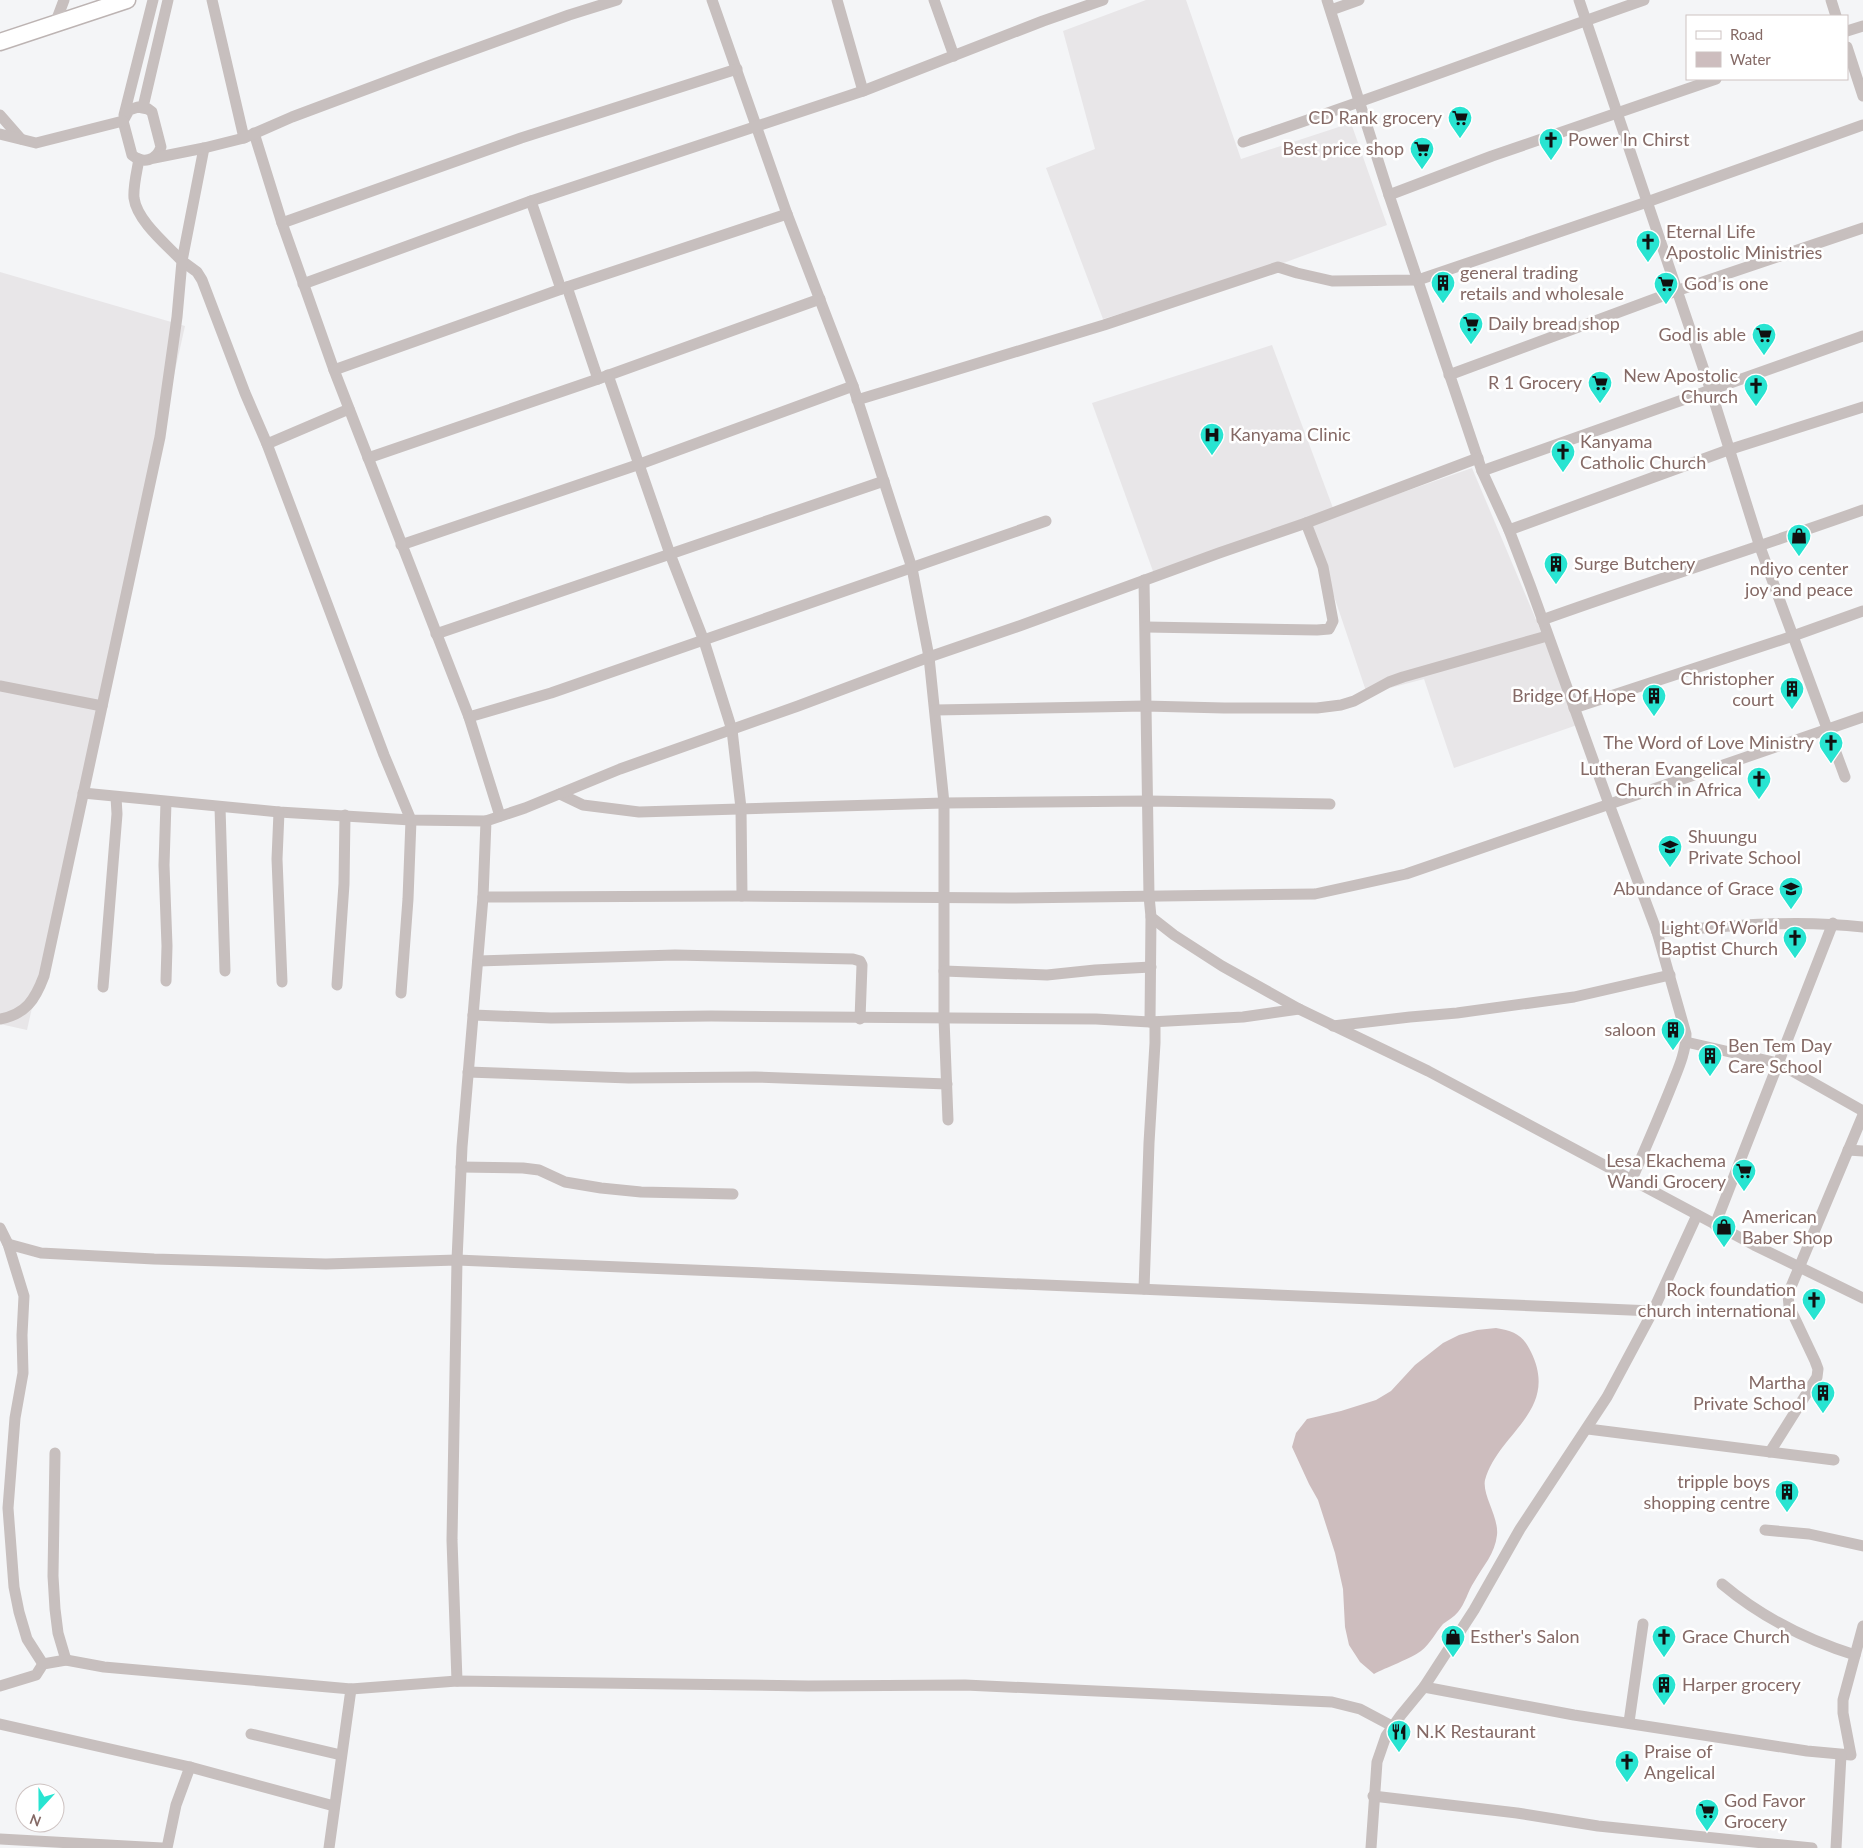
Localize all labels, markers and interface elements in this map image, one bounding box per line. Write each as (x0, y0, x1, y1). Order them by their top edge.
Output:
legend (1686, 15, 1848, 80)
text: Road (1730, 25, 1763, 43)
text: Water (1730, 50, 1771, 68)
supermarket icon: CD Rank grocery (1447, 105, 1473, 139)
place label: CD Rank grocery (1308, 106, 1443, 128)
church icon: Power In Chirst (1538, 127, 1564, 161)
place label: Power In Chirst (1568, 128, 1690, 150)
supermarket icon: Best price shop (1409, 136, 1435, 170)
place label: Best price shop (1282, 137, 1404, 159)
place label: Eternal Life Apostolic Ministries (1666, 220, 1823, 263)
church icon: Eternal Life Apostolic Ministries (1635, 229, 1661, 263)
place label: general trading retails and wholesale (1460, 261, 1624, 304)
building icon: general trading retails and wholesale (1430, 270, 1456, 304)
supermarket icon: God is one (1653, 271, 1679, 305)
place label: God is one (1684, 272, 1768, 294)
supermarket icon: Daily bread shop (1458, 311, 1484, 345)
place label: Daily bread shop (1488, 312, 1620, 334)
supermarket icon: God is able (1751, 322, 1777, 356)
place label: God is able (1659, 323, 1746, 345)
place label: New Apostolic Church (1623, 364, 1738, 407)
supermarket icon: R 1 Grocery (1587, 370, 1613, 404)
place label: R 1 Grocery (1488, 371, 1583, 393)
church icon: New Apostolic Church (1743, 373, 1769, 407)
hospital icon: Kanyama Clinic (1199, 422, 1225, 456)
place label: Kanyama Clinic (1230, 423, 1351, 445)
place label: Kanyama Catholic Church (1580, 430, 1706, 473)
church icon: Kanyama Catholic Church (1550, 439, 1576, 473)
shop icon: ndiyo center joy and peace (1786, 523, 1812, 557)
building icon: Surge Butchery (1543, 551, 1569, 585)
place label: Surge Butchery (1574, 552, 1696, 574)
place label: ndiyo center joy and peace (1744, 557, 1853, 600)
place label: Christopher court (1680, 667, 1775, 710)
building icon: Christopher court (1779, 676, 1805, 710)
building icon: Bridge Of Hope (1641, 683, 1667, 717)
place label: Bridge Of Hope (1512, 684, 1636, 706)
church icon: The Word of Love Ministry (1818, 730, 1844, 764)
place label: The Word of Love Ministry (1603, 731, 1815, 753)
place label: Lutheran Evangelical Church in Africa (1580, 757, 1742, 800)
church icon: Lutheran Evangelical Church in Africa (1746, 766, 1772, 800)
place label: Shuungu Private School (1688, 825, 1801, 868)
school or university icon: Shuungu Private School (1657, 834, 1683, 868)
school or university icon: Abundance of Grace (1778, 876, 1804, 910)
place label: Abundance of Grace (1613, 877, 1774, 899)
place label: Light Of World Baptist Church (1661, 916, 1778, 959)
church icon: Light Of World Baptist Church (1782, 925, 1808, 959)
building icon: saloon (1660, 1017, 1686, 1051)
place label: saloon (1605, 1018, 1656, 1040)
place label: Ben Tem Day Care School (1728, 1034, 1833, 1077)
building icon: Ben Tem Day Care School (1697, 1043, 1723, 1077)
place label: Lesa Ekachema Wandi Grocery (1606, 1149, 1727, 1192)
supermarket icon: Lesa Ekachema Wandi Grocery (1731, 1158, 1757, 1192)
place label: American Baber Shop (1742, 1205, 1833, 1248)
shop icon: American Baber Shop (1711, 1214, 1737, 1248)
place label: Rock foundation church international (1638, 1278, 1796, 1321)
church icon: Rock foundation church international (1801, 1287, 1827, 1321)
place label: Martha Private School (1693, 1371, 1806, 1414)
building icon: Martha Private School (1810, 1380, 1836, 1414)
place label: tripple boys shopping centre (1643, 1470, 1770, 1513)
building icon: tripple boys shopping centre (1774, 1479, 1800, 1513)
shop icon: Esther's Salon (1440, 1624, 1466, 1658)
church icon: Grace Church (1651, 1624, 1677, 1658)
place label: Esther's Salon (1470, 1625, 1580, 1647)
place label: Grace Church (1682, 1625, 1790, 1647)
building icon: Harper grocery (1651, 1672, 1677, 1706)
place label: Harper grocery (1682, 1673, 1802, 1695)
restaurant icon: N.K Restaurant (1386, 1719, 1412, 1753)
place label: N.K Restaurant (1416, 1720, 1536, 1742)
place label: Praise of Angelical (1644, 1740, 1715, 1783)
church icon: Praise of Angelical (1614, 1749, 1640, 1783)
north arrow (15, 1783, 65, 1833)
place label: God Favor Grocery (1724, 1789, 1806, 1832)
supermarket icon: God Favor Grocery (1694, 1798, 1720, 1832)
text: N (27, 1811, 43, 1830)

